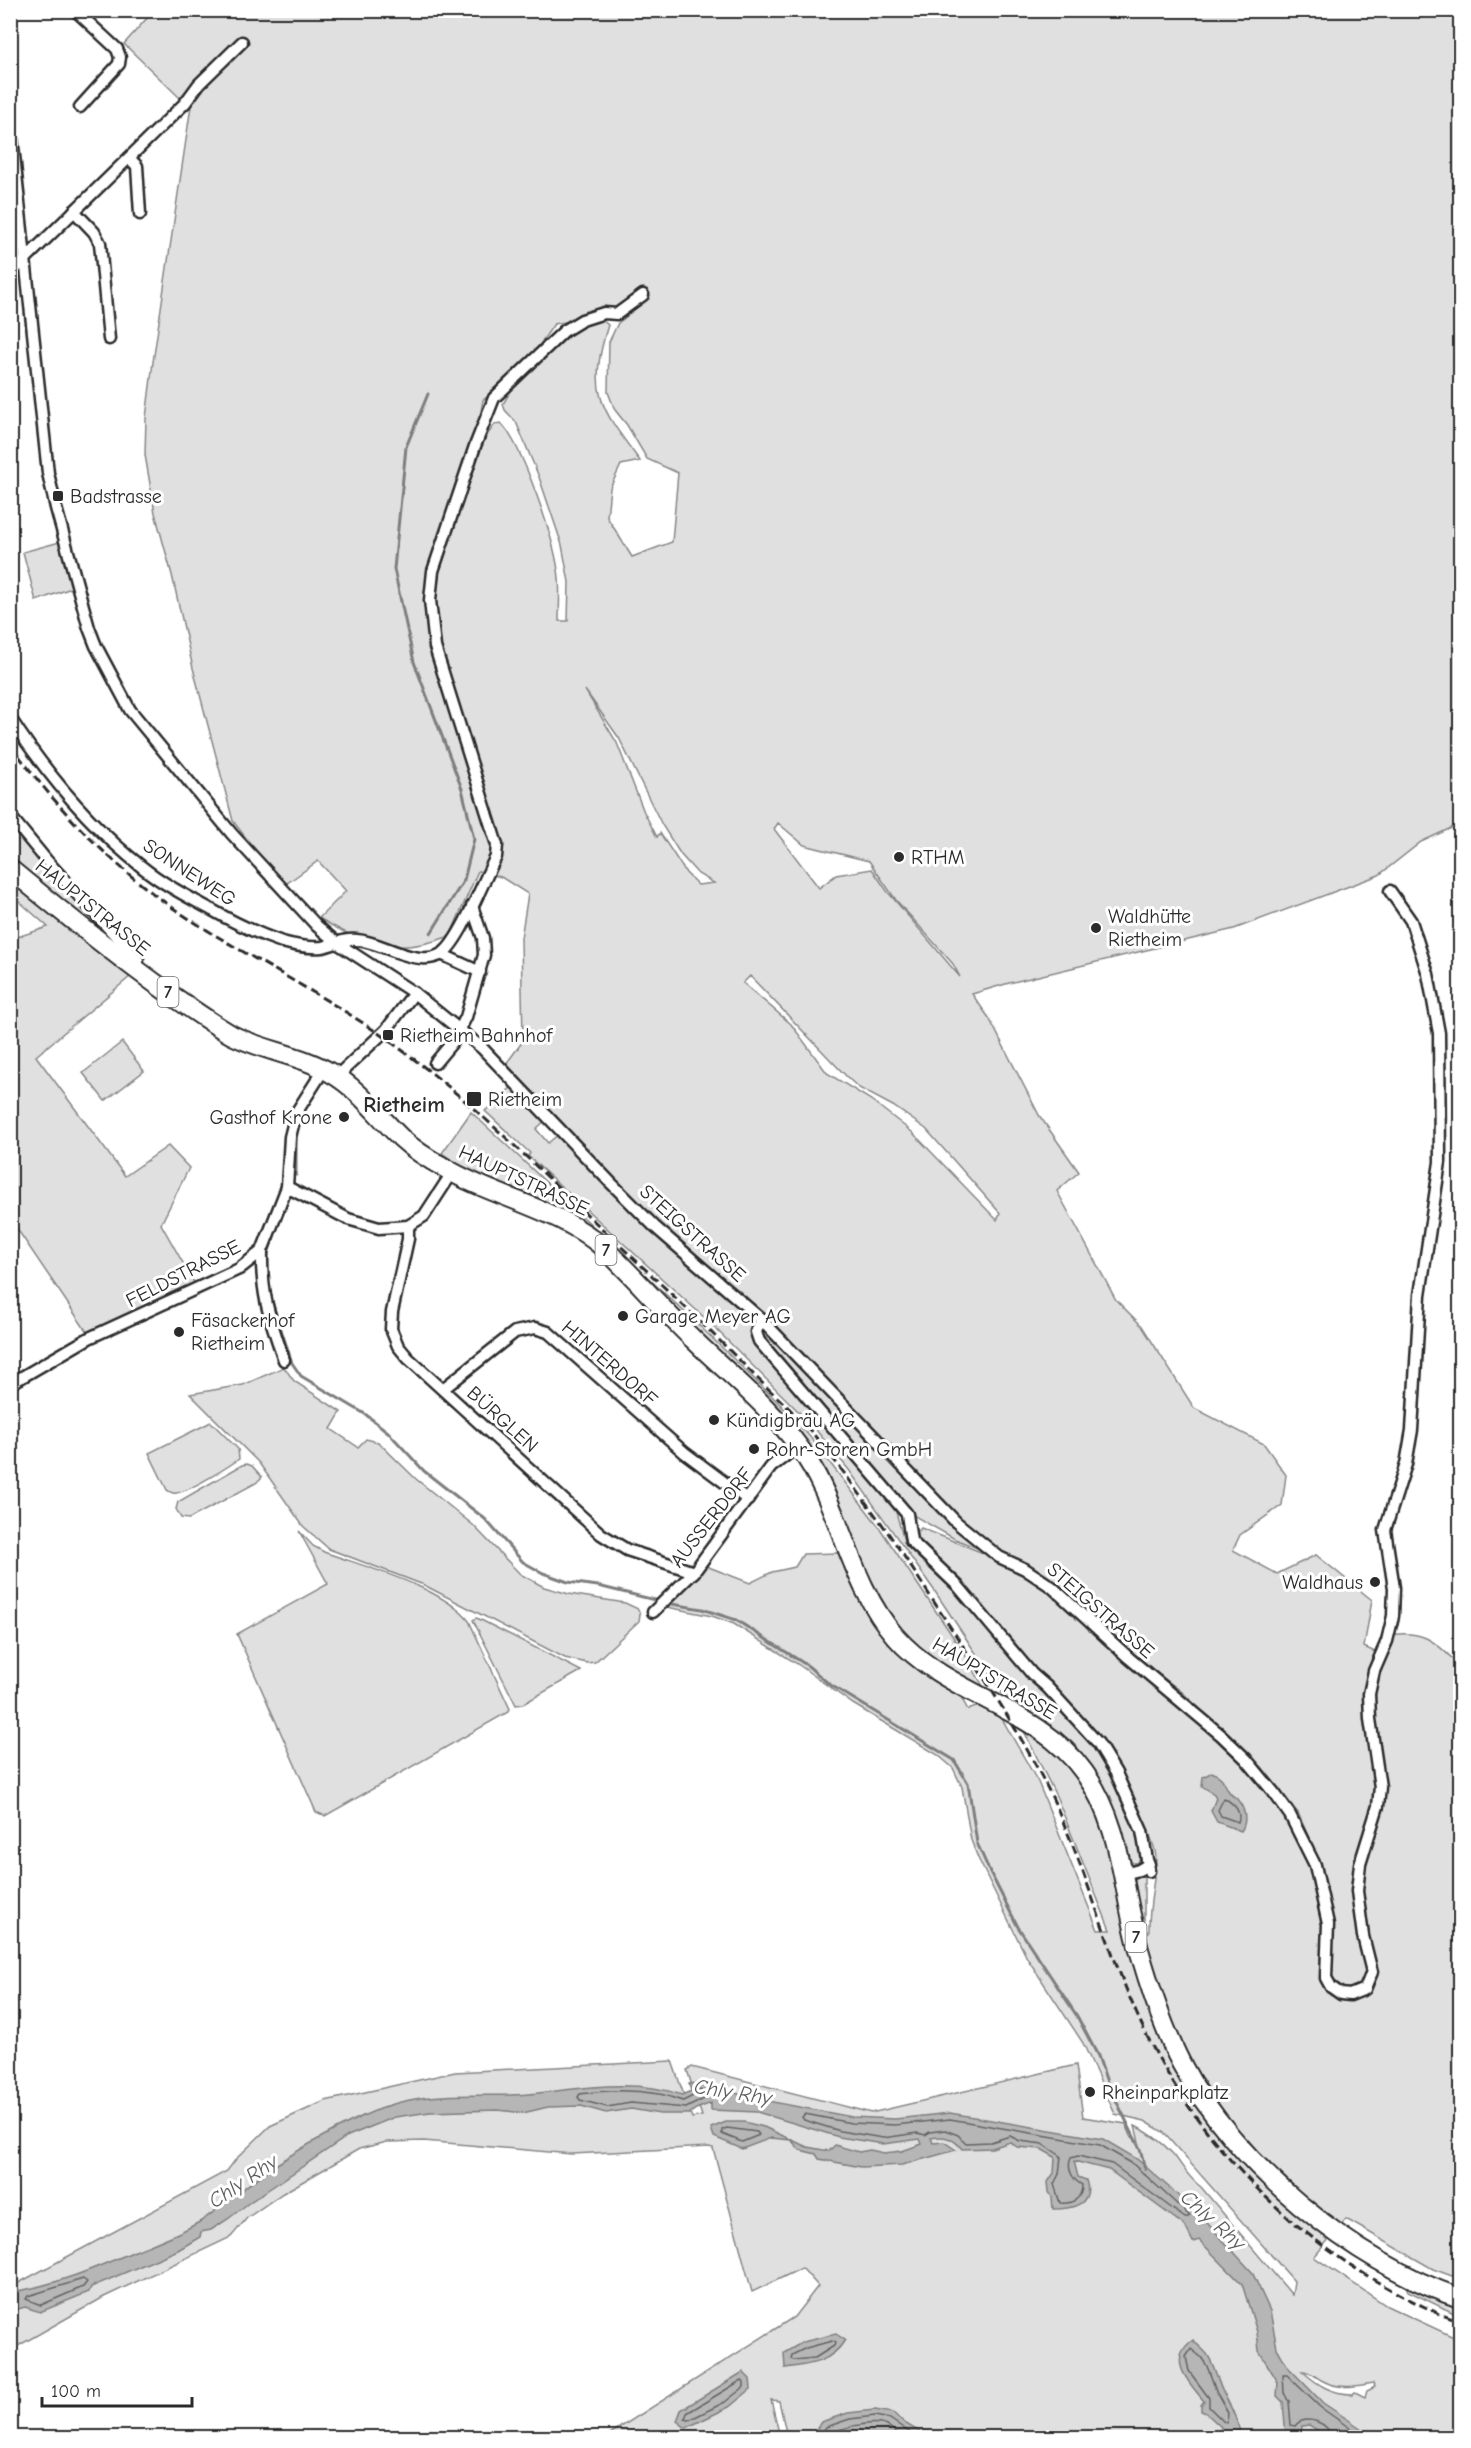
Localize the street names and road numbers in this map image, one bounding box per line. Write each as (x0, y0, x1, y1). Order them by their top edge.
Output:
street label: SONNEWEG (139, 834, 240, 911)
street label: HAUPTSTRASSE (31, 854, 155, 961)
road number: 7 (158, 977, 178, 1007)
street label: HAUPTSTRASSE (455, 1140, 592, 1221)
street label: STEIGSTRASSE (635, 1180, 750, 1287)
street label: FELDSTRASSE (122, 1235, 244, 1312)
road number: 7 (596, 1235, 616, 1265)
street label: HINTERDORF (557, 1316, 662, 1411)
street label: BÜRGLEN (462, 1381, 543, 1457)
street label: AUSSERDORF (665, 1462, 758, 1572)
street label: STEIGSTRASSE (1042, 1558, 1159, 1663)
street label: HAUPTSTRASSE (929, 1632, 1061, 1725)
road number: 7 (1126, 1922, 1146, 1952)

